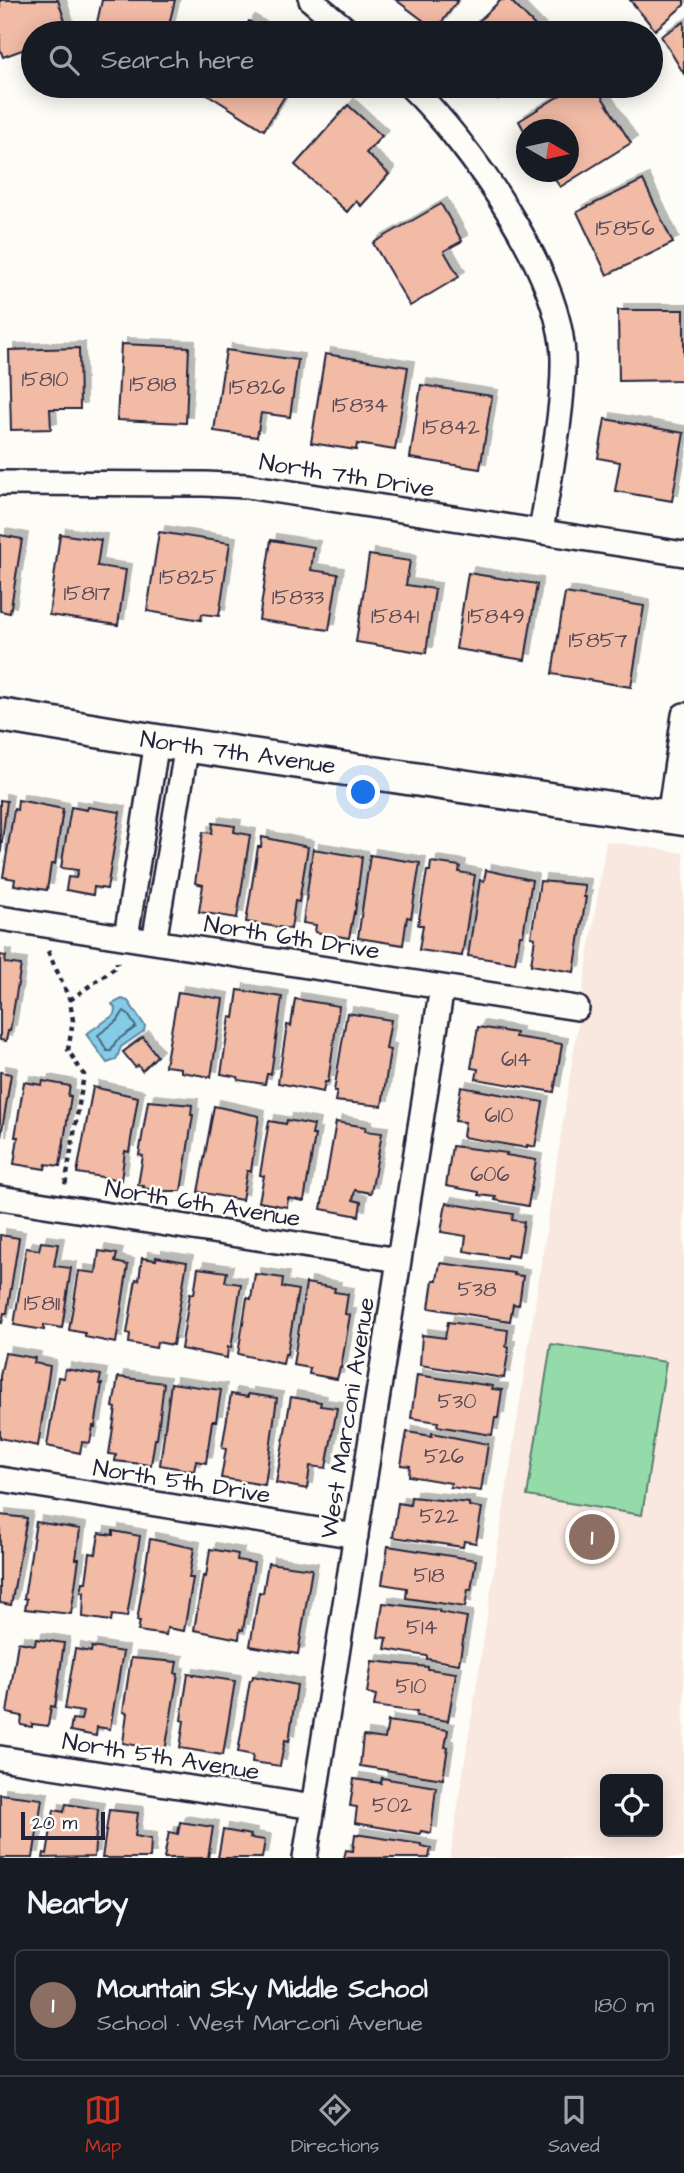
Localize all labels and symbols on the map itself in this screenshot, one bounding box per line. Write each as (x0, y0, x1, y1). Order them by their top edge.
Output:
north arrow (516, 119, 579, 182)
house number: 15856 (595, 214, 655, 243)
house number: 15810 (21, 365, 69, 394)
house number: 15818 (129, 370, 177, 399)
house number: 15826 (229, 373, 285, 402)
house number: 15834 (332, 391, 388, 420)
house number: 15842 (422, 413, 480, 442)
street label: North 7th Drive (257, 445, 437, 507)
house number: 15825 (159, 563, 217, 592)
house number: 15817 (64, 579, 110, 608)
house number: 15833 (272, 583, 325, 612)
house number: 15841 (371, 602, 419, 631)
house number: 15849 (467, 602, 525, 631)
house number: 15857 (569, 626, 628, 655)
street label: North 7th Avenue (138, 722, 338, 784)
your location (346, 775, 380, 809)
street label: North 6th Drive (202, 907, 382, 969)
house number: 614 (501, 1045, 531, 1074)
house number: 610 (484, 1101, 514, 1130)
house number: 606 (470, 1160, 510, 1189)
street label: North 6th Avenue (103, 1172, 303, 1236)
house number: 538 (457, 1275, 497, 1304)
house number: 15811 (24, 1289, 61, 1318)
street label: West Marconi Avenue (312, 1295, 384, 1541)
house number: 530 (438, 1387, 476, 1416)
house number: 526 (424, 1442, 464, 1471)
street label: North 5th Drive (91, 1451, 273, 1513)
house number: 522 (420, 1502, 458, 1531)
pin: 1 (569, 1511, 615, 1563)
house number: 518 (413, 1561, 445, 1590)
house number: 514 (406, 1613, 438, 1642)
house number: 510 (396, 1672, 426, 1701)
street label: North 5th Avenue (60, 1725, 262, 1789)
house number: 502 (372, 1791, 412, 1820)
scale bar (21, 1809, 105, 1841)

